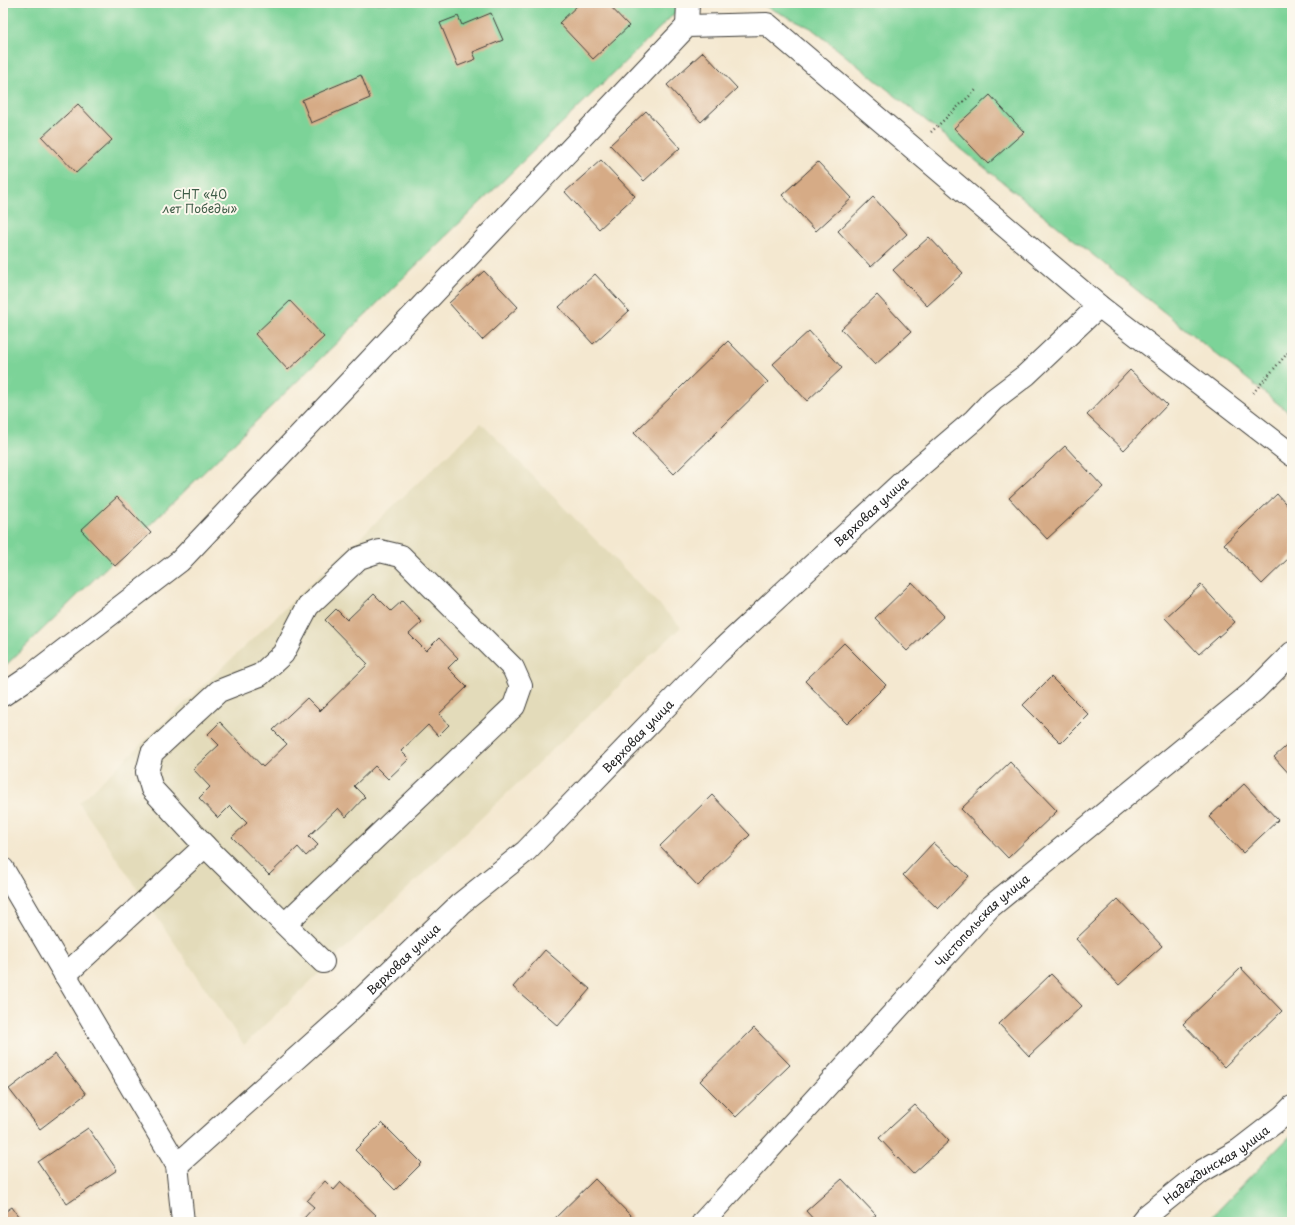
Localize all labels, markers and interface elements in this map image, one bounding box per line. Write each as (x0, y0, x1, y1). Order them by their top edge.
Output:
park label: СНТ «40 лет Победы» (162, 185, 237, 217)
street label: Верховая улица (830, 472, 912, 550)
street label: Верховая улица (598, 695, 678, 777)
street label: Чистопольская улица (930, 869, 1034, 971)
street label: Верховая улица (362, 919, 444, 999)
street label: Надеждинская улица (1159, 1121, 1273, 1208)

